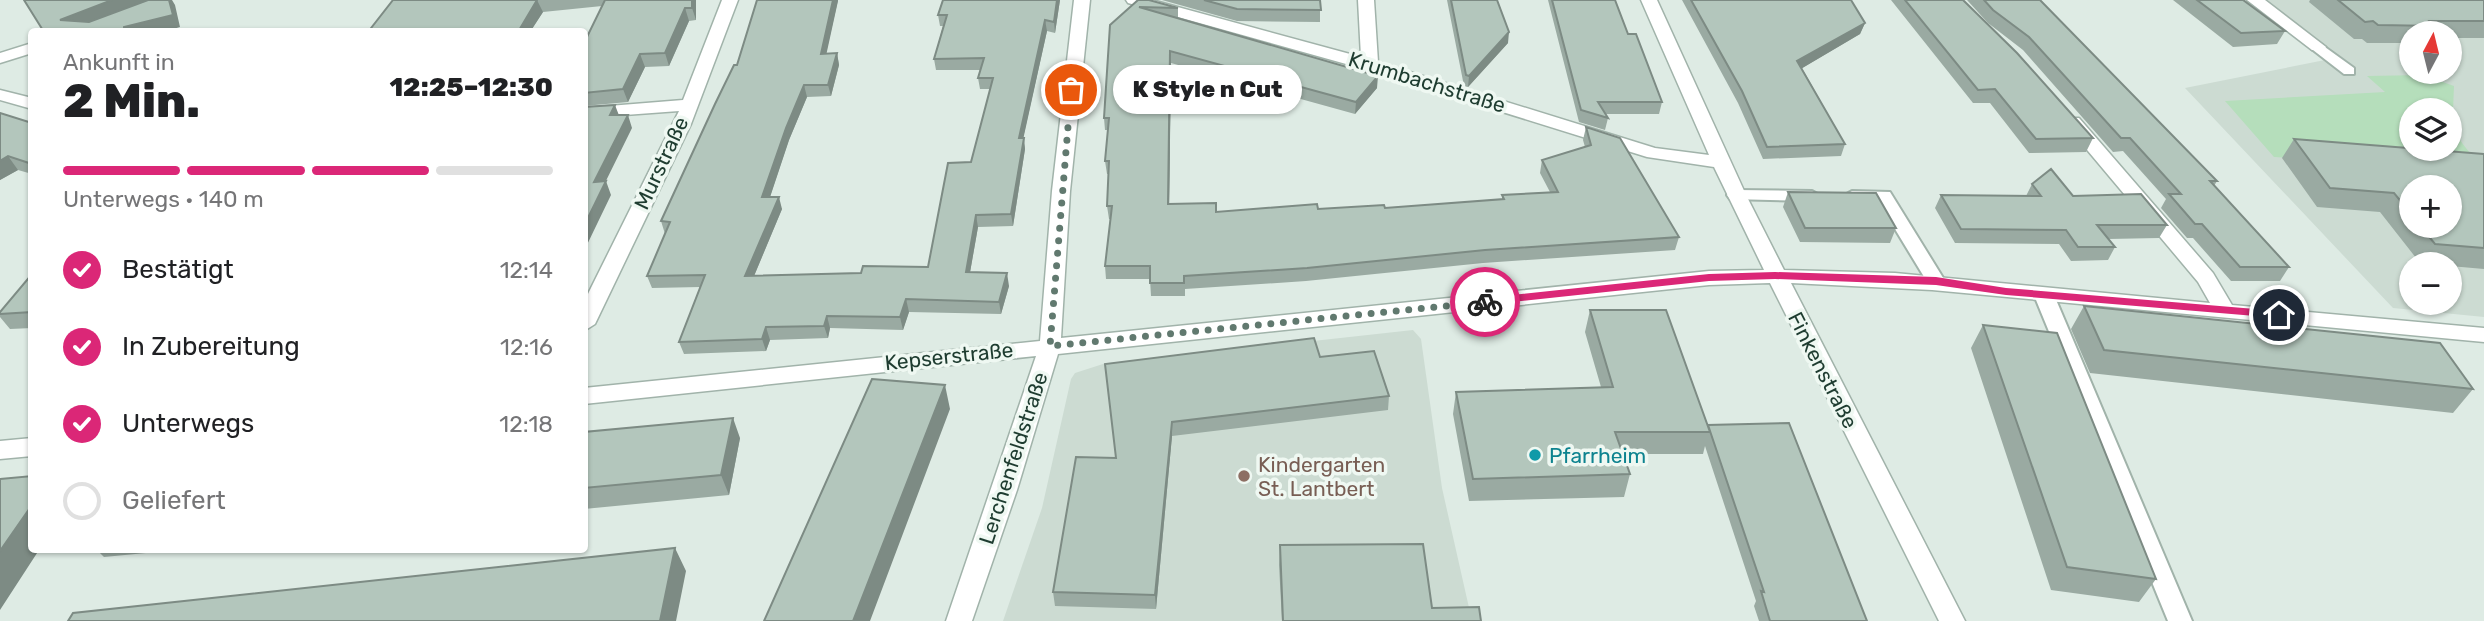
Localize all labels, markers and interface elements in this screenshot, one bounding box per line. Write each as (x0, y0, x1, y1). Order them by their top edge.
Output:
north arrow (2399, 21, 2462, 84)
map controls (2399, 21, 2462, 315)
street label: Krumbachstraße (1345, 46, 1509, 118)
text: Ankunft in (63, 48, 175, 76)
pin (1041, 60, 1101, 120)
callout: K Style n Cut (1113, 66, 1302, 114)
icon: bag (1052, 71, 1090, 109)
text: 12:25–12:30 (389, 72, 553, 103)
text: 2 Min. (63, 74, 200, 129)
text: K Style n Cut (1132, 75, 1283, 103)
button: layers (2399, 98, 2462, 161)
street label: Murstraße (629, 113, 693, 213)
button: + (2399, 175, 2462, 238)
text: Unterwegs · 140 m (63, 185, 264, 213)
icon: check (63, 251, 101, 289)
button: − (2399, 252, 2462, 315)
text: Bestätigt (122, 254, 234, 285)
text: 12:14 (500, 256, 553, 284)
courier (1450, 267, 1520, 337)
icon: bike (1466, 283, 1504, 321)
pin (2249, 285, 2309, 345)
icon: home (2260, 296, 2298, 334)
street label: Finkenstraße (1783, 308, 1863, 432)
icon: check (63, 328, 101, 366)
text: In Zubereitung (122, 331, 300, 362)
text: 12:16 (500, 333, 553, 361)
street label: Kepserstraße (883, 337, 1015, 375)
street label: Lerchenfeldstraße (973, 369, 1053, 547)
icon: check (63, 405, 101, 443)
text: Unterwegs (122, 408, 254, 439)
text: 12:18 (499, 410, 553, 438)
place label: Pfarrheim (1549, 443, 1646, 468)
marker: Pfarrheim (1527, 447, 1543, 463)
place label: Kindergarten St. Lantbert (1258, 452, 1385, 501)
marker: Kindergarten St. Lantbert (1236, 468, 1252, 484)
text: Geliefert (122, 485, 226, 516)

